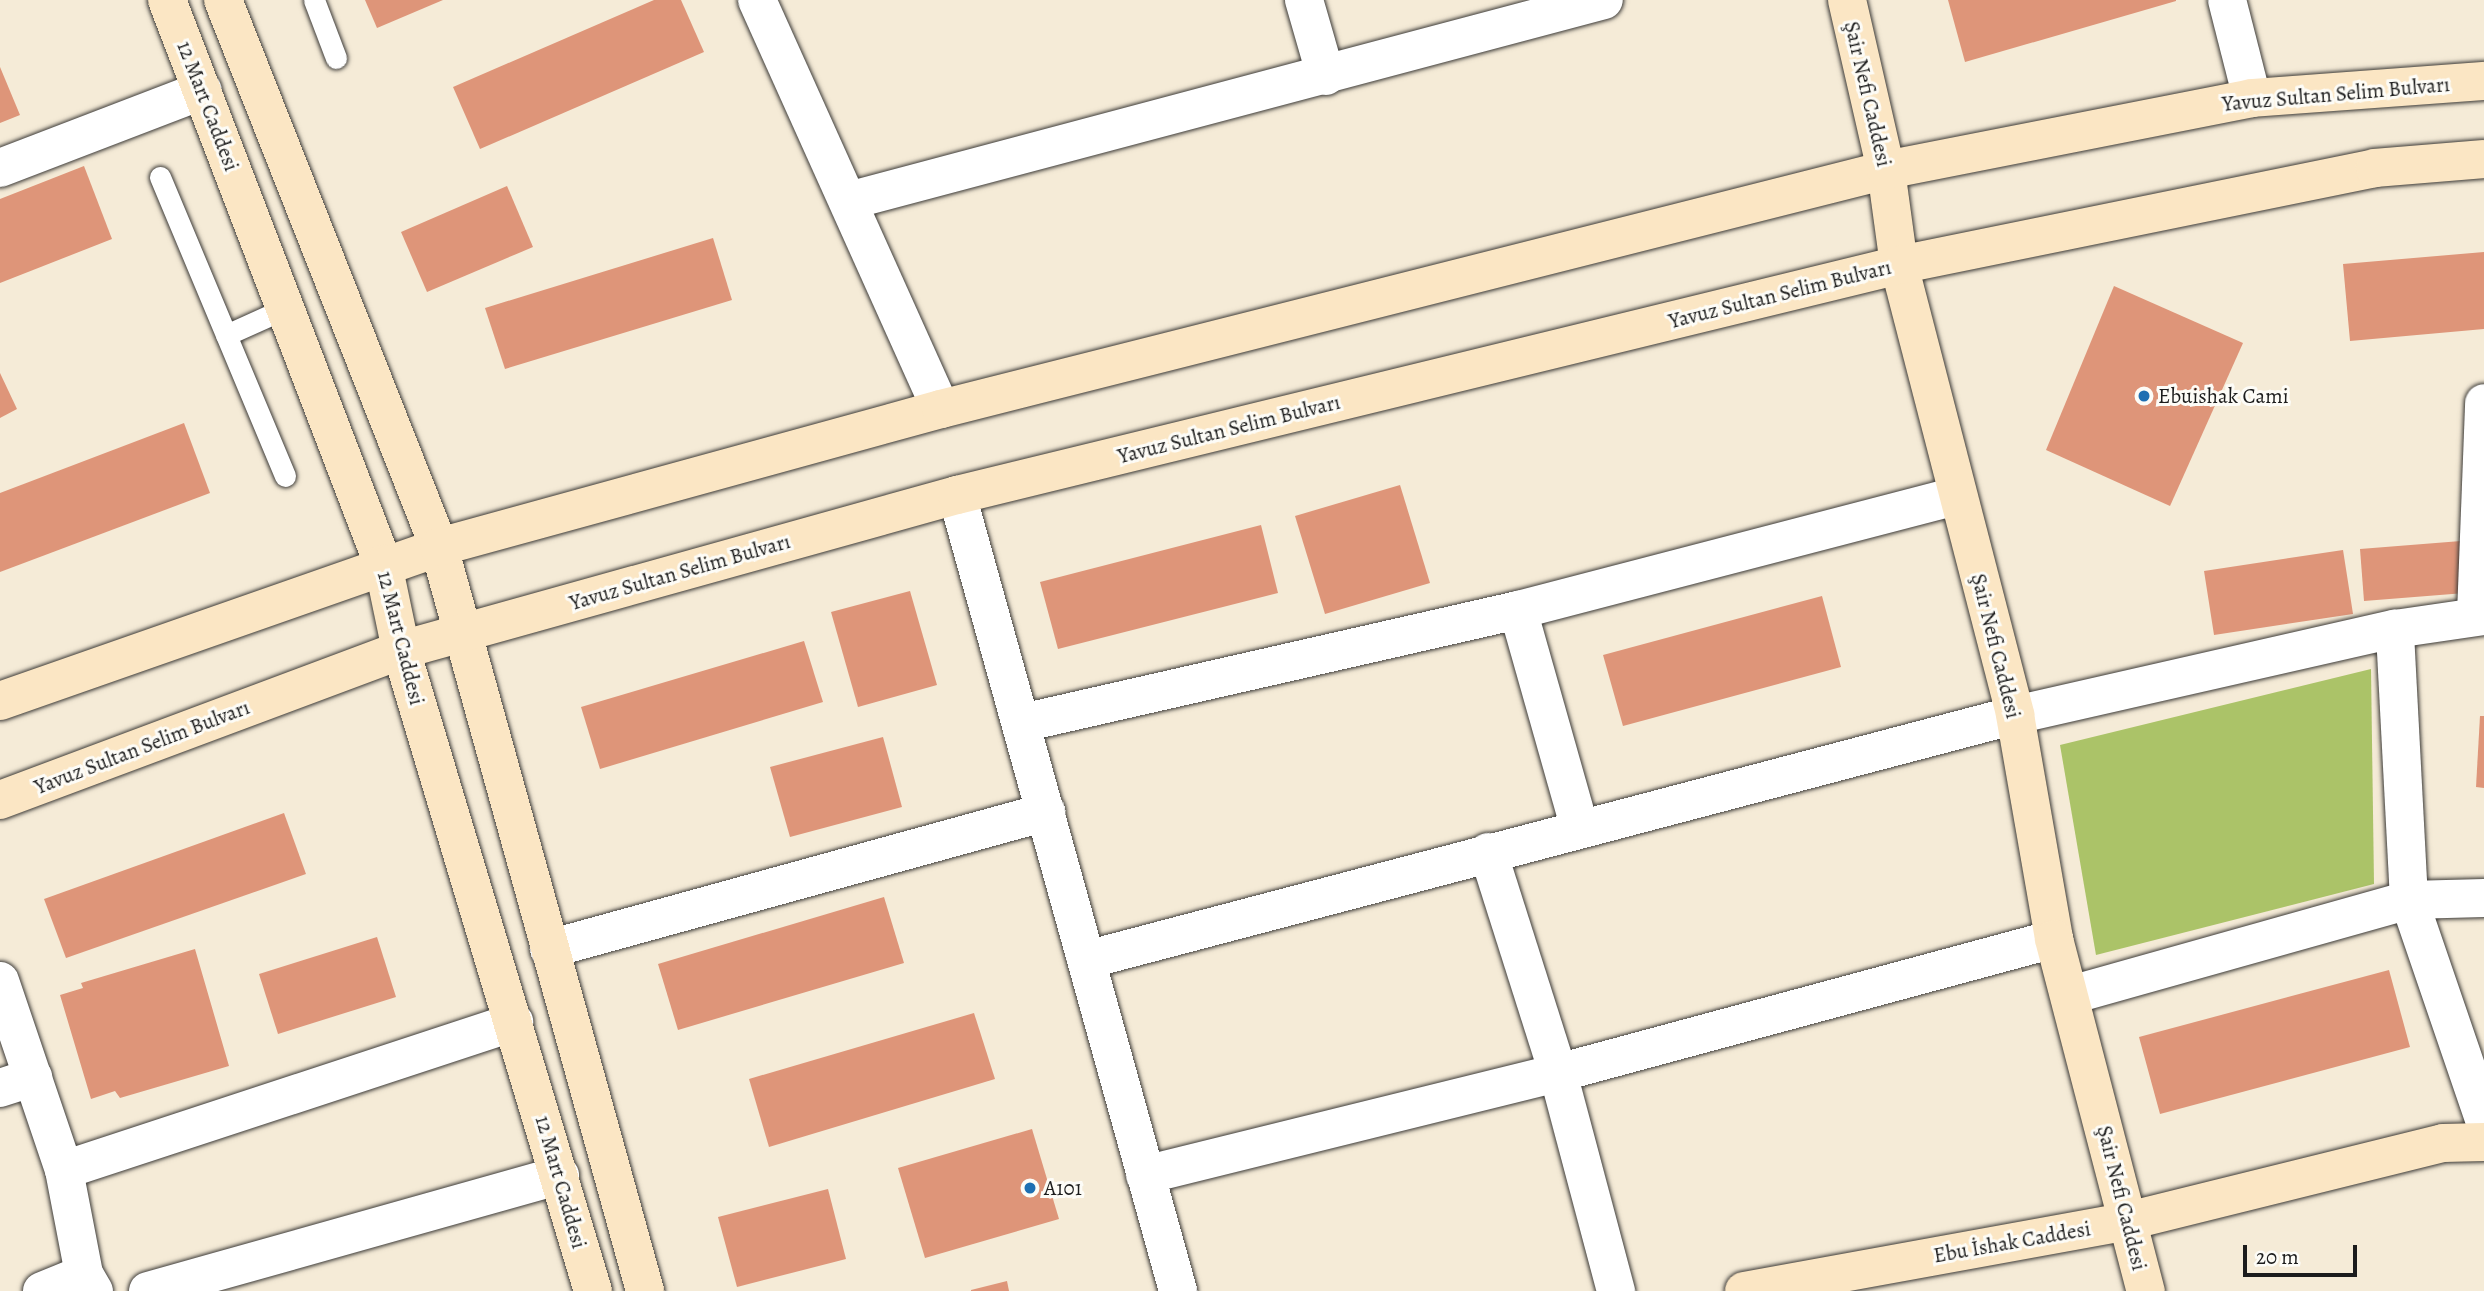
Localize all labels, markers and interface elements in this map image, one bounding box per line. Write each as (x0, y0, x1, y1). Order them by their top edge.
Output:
street label: Şair Nefi Caddesi (1839, 19, 1897, 169)
street label: 12 Mart Caddesi (172, 38, 244, 174)
street label: Yavuz Sultan Selim Bulvarı (2221, 71, 2451, 117)
street label: Yavuz Sultan Selim Bulvarı (1666, 254, 1894, 334)
place label: Ebuishak Cami (2158, 383, 2289, 409)
marker: Ebuishak Cami (2136, 388, 2152, 404)
street label: Yavuz Sultan Selim Bulvarı (1115, 389, 1343, 469)
street label: Yavuz Sultan Selim Bulvarı (567, 528, 793, 616)
street label: 12 Mart Caddesi (372, 568, 430, 708)
street label: Şair Nefi Caddesi (1966, 571, 2026, 721)
street label: Yavuz Sultan Selim Bulvarı (31, 694, 253, 800)
street label: 12 Mart Caddesi (530, 1113, 592, 1251)
street label: Şair Nefi Caddesi (2092, 1123, 2152, 1273)
place label: A101 (1044, 1175, 1082, 1201)
marker: A101 (1022, 1180, 1038, 1196)
street label: Ebu İshak Caddesi (1931, 1216, 2093, 1268)
scale bar (2246, 1232, 2360, 1276)
text: 20 m (2256, 1243, 2299, 1271)

